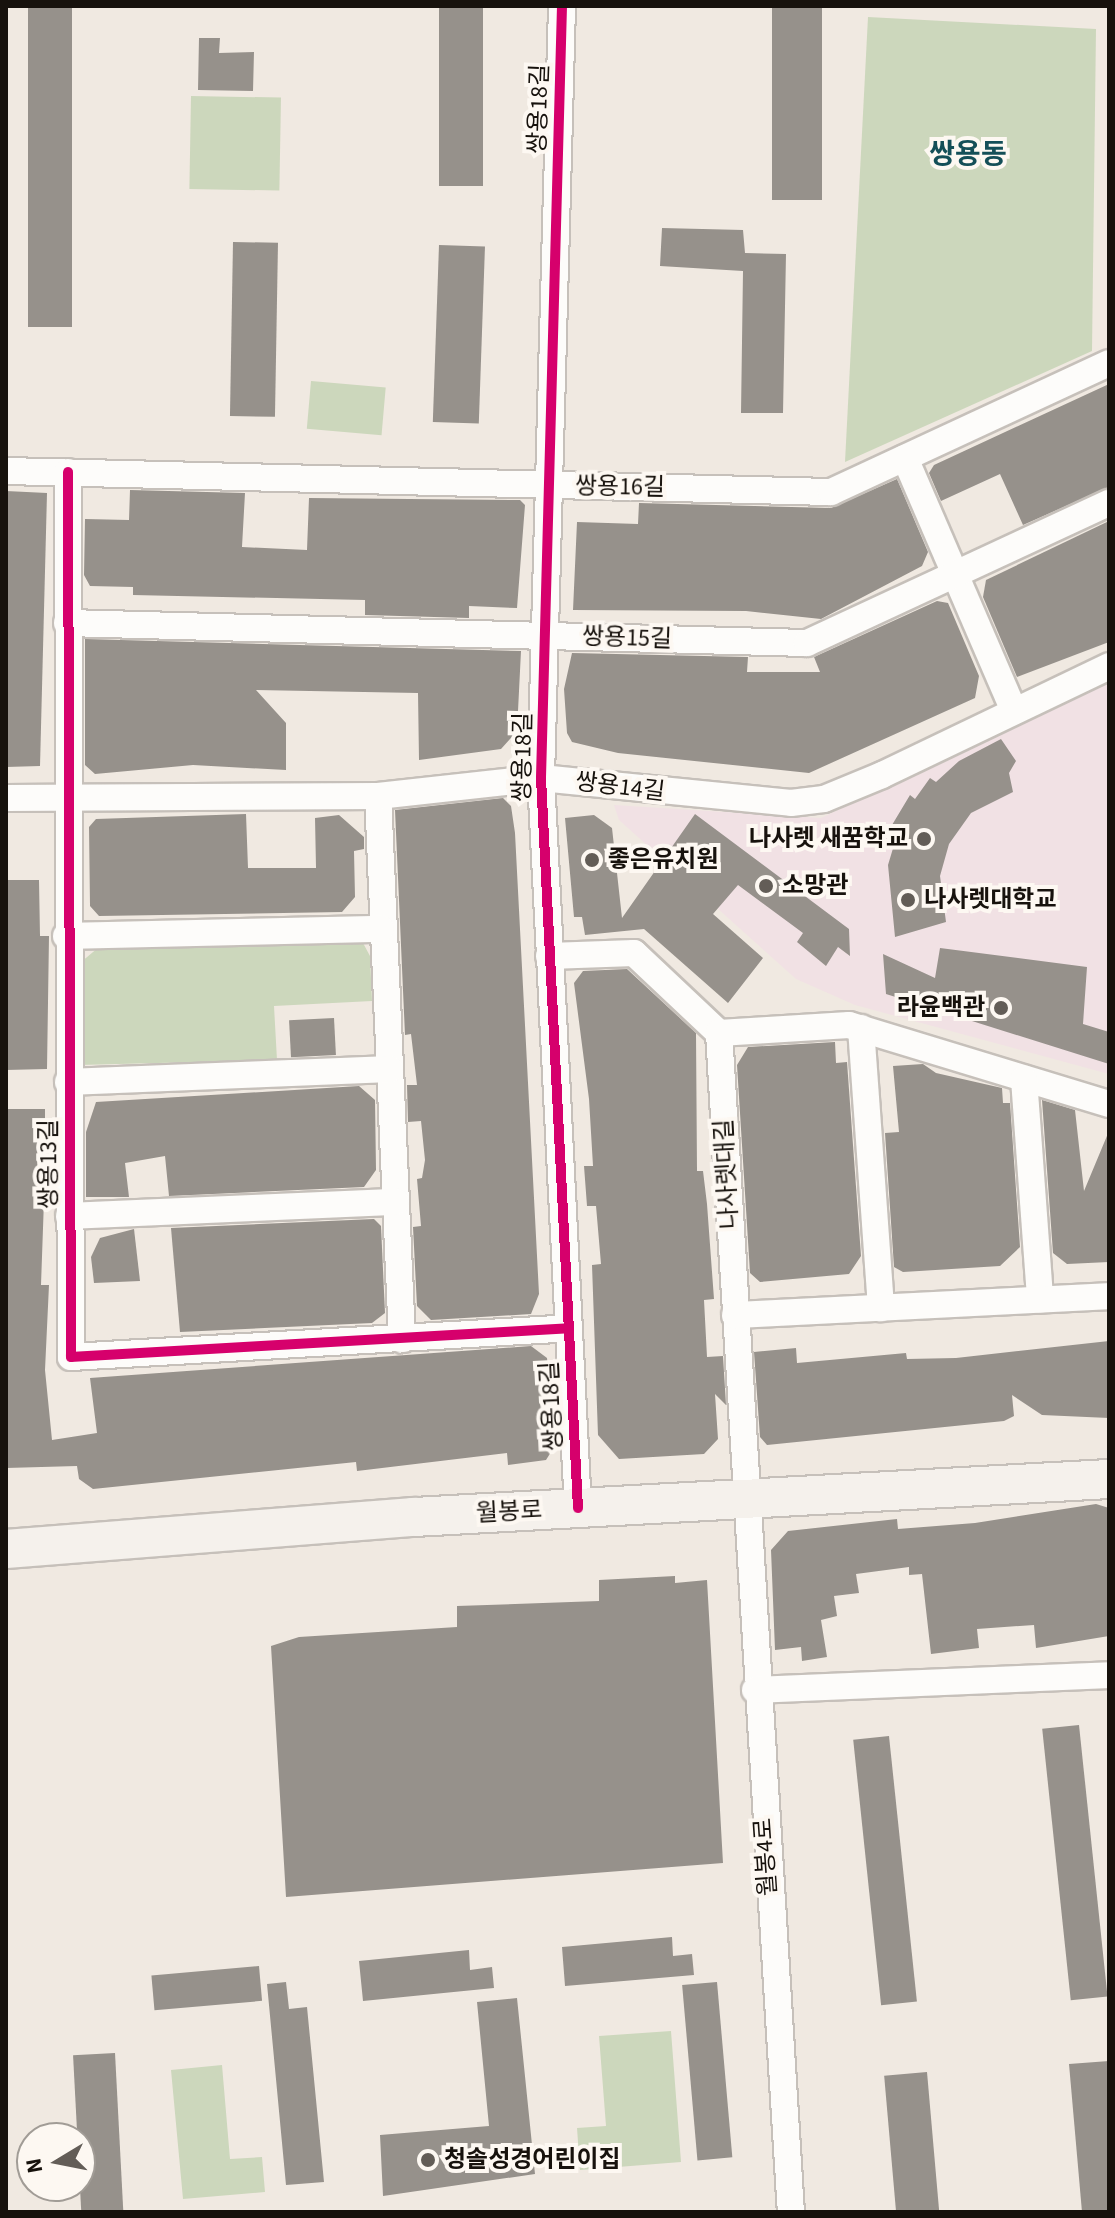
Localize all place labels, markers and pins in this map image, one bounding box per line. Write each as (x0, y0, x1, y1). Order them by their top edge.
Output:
place label: 나사렛 새꿈학교 (749, 825, 908, 853)
marker: 나사렛 새꿈학교 (915, 830, 933, 848)
place label: 좋은유치원 (608, 846, 718, 874)
marker: 좋은유치원 (583, 851, 601, 869)
place label: 소망관 (782, 872, 848, 900)
marker: 소망관 (757, 877, 775, 895)
place label: 나사렛대학교 (924, 886, 1056, 914)
marker: 나사렛대학교 (899, 891, 917, 909)
place label: 라윤백관 (897, 994, 985, 1022)
marker: 라윤백관 (992, 999, 1010, 1017)
place label: 청솔성경어린이집 (444, 2146, 621, 2174)
marker: 청솔성경어린이집 (419, 2151, 437, 2169)

